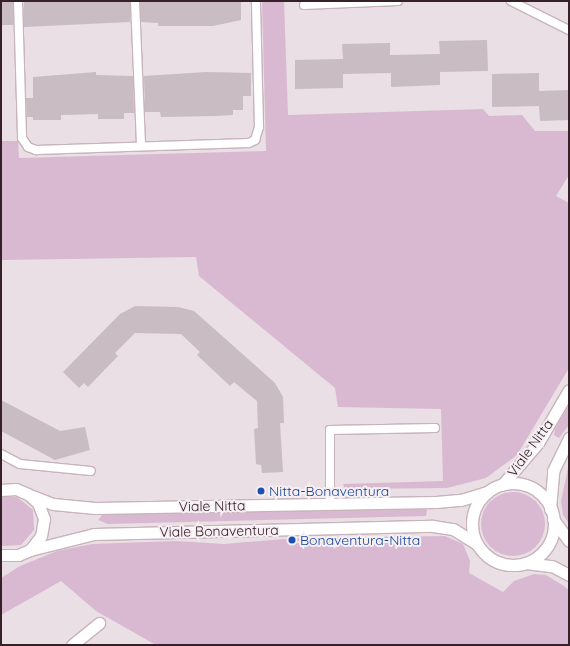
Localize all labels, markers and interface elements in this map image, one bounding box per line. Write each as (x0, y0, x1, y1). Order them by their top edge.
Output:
street label: Viale Nitta (504, 416, 556, 480)
place label: Nitta-Bonaventura (269, 483, 389, 499)
marker: Nitta-Bonaventura (256, 486, 266, 496)
street label: Viale Nitta (178, 497, 246, 515)
street label: Viale Bonaventura (159, 522, 279, 540)
place label: Bonaventura-Nitta (300, 532, 420, 548)
marker: Bonaventura-Nitta (287, 535, 297, 545)

